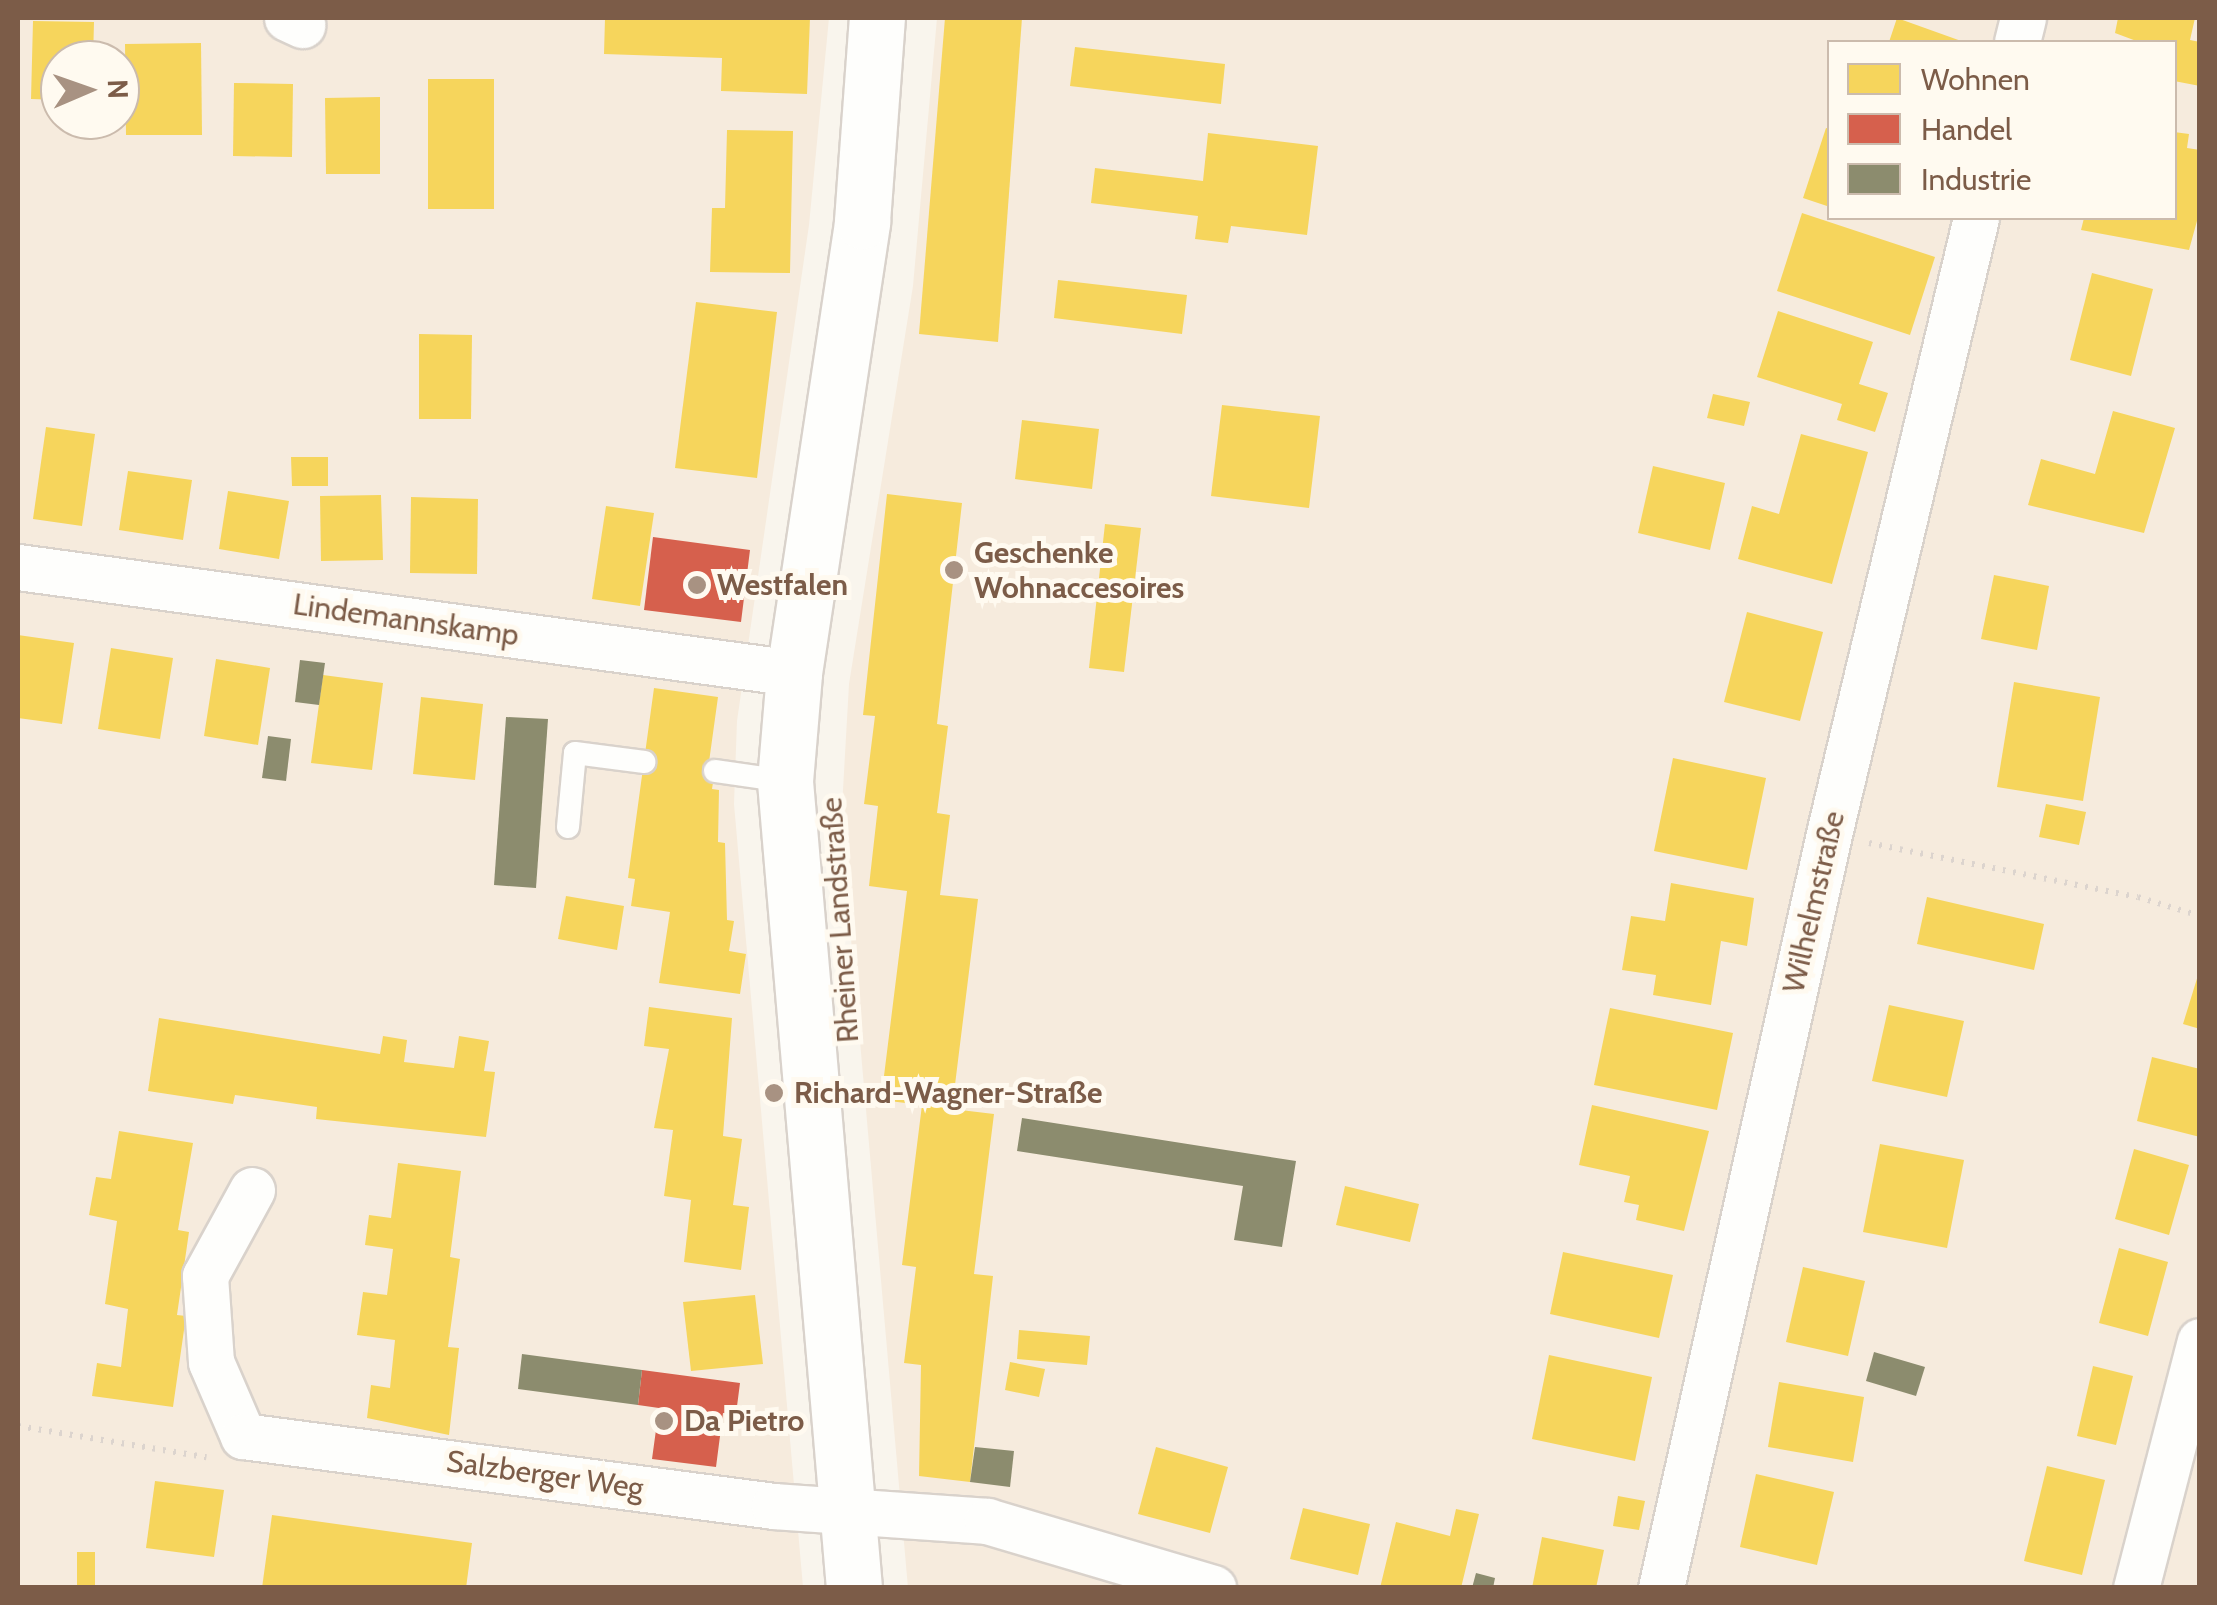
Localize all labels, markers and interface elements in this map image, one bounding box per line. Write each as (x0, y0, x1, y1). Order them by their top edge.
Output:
north arrow (40, 40, 140, 140)
legend (1827, 40, 2177, 220)
text: Wohnen (1921, 61, 2030, 98)
text: N (101, 79, 135, 100)
text: Handel (1921, 111, 2012, 148)
text: Industrie (1921, 161, 2031, 198)
place label: Geschenke Wohnaccesoires (974, 535, 1184, 606)
marker: Geschenke Wohnaccesoires (943, 559, 965, 581)
place label: Westfalen (717, 567, 848, 603)
marker: Westfalen (686, 574, 708, 596)
street label: Lindemannskamp (291, 586, 521, 654)
street label: Rheiner Landstraße (813, 796, 867, 1044)
street label: Wilhelmstraße (1776, 808, 1852, 996)
place label: Richard-Wagner-Straße (794, 1075, 1102, 1111)
marker: Richard-Wagner-Straße (763, 1082, 785, 1104)
place label: Da Pietro (684, 1403, 804, 1439)
marker: Da Pietro (653, 1410, 675, 1432)
street label: Salzberger Weg (444, 1443, 646, 1507)

